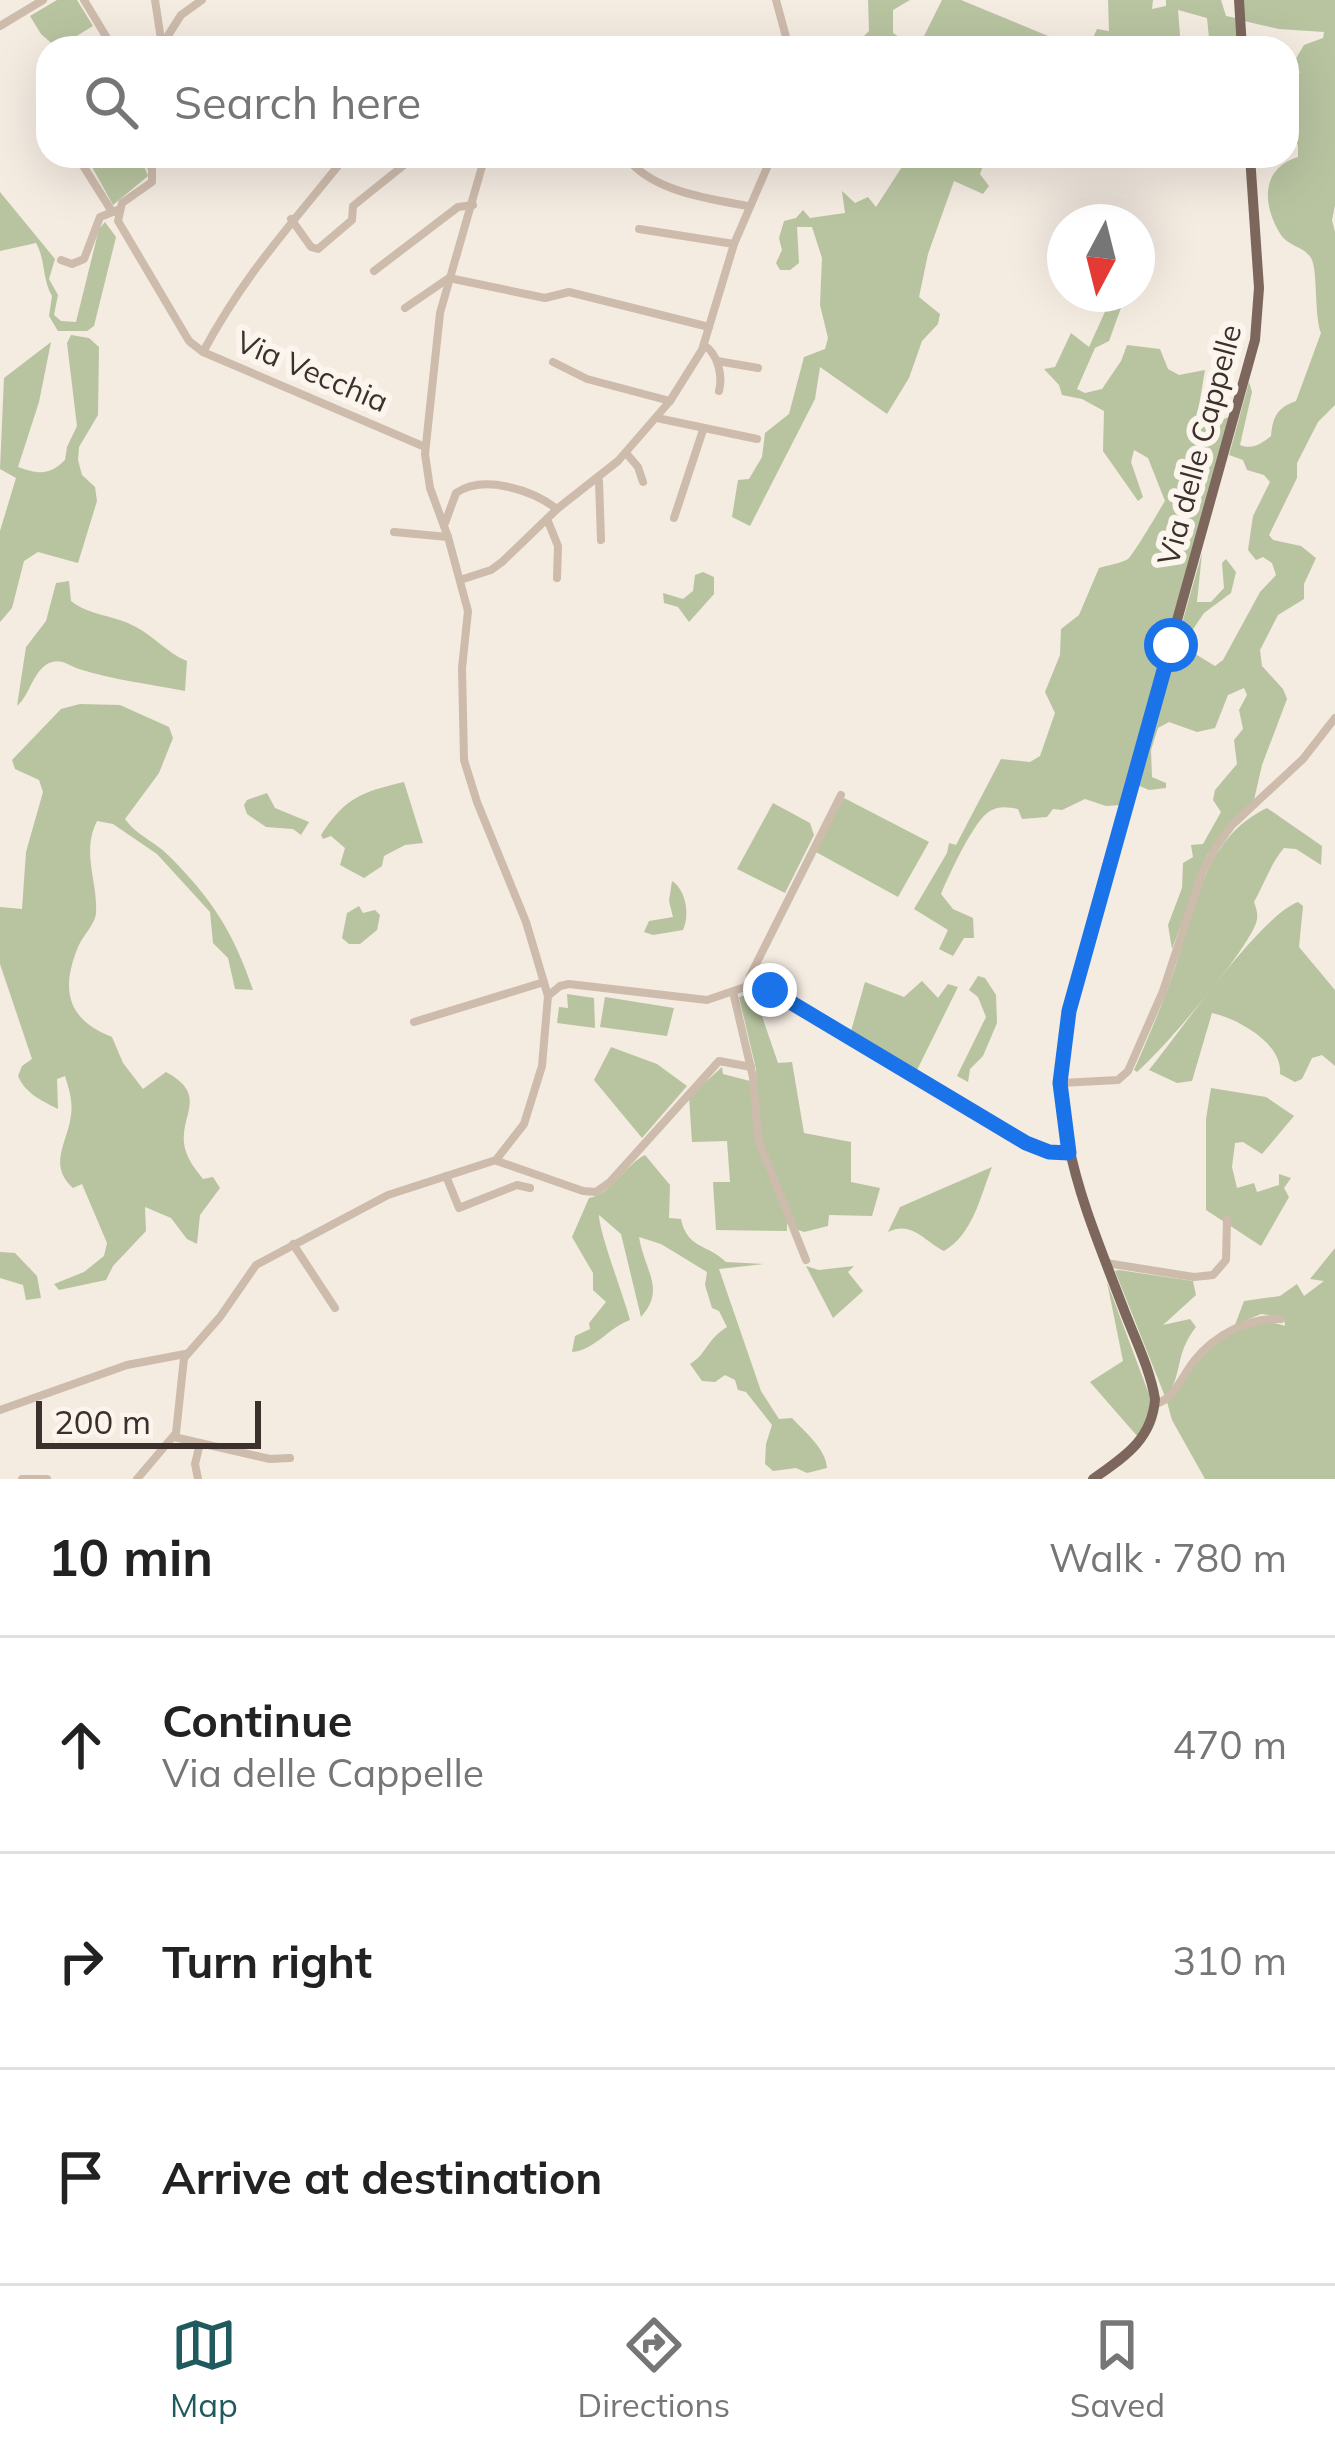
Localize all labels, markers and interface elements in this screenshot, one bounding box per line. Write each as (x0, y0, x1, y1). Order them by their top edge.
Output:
search box (36, 36, 1299, 168)
icon: search (78, 69, 144, 135)
text: Search here (174, 74, 421, 130)
north arrow (1047, 204, 1155, 312)
street label: Via delle Cappelle (1149, 320, 1249, 569)
street label: Via Vecchia (231, 322, 394, 420)
route start (1144, 618, 1198, 672)
route end (743, 963, 797, 1017)
scale bar (36, 1395, 261, 1448)
text: 200 m (54, 1401, 151, 1442)
text: 10 min (48, 1525, 213, 1589)
text: Walk · 780 m (1049, 1533, 1287, 1582)
text: Continue (162, 1692, 352, 1748)
icon: ahead (48, 1712, 114, 1778)
text: 470 m (1172, 1720, 1287, 1769)
text: Via delle Cappelle (162, 1748, 484, 1797)
icon: right (48, 1928, 114, 1994)
text: Turn right (162, 1933, 372, 1989)
text: 310 m (1172, 1936, 1287, 1985)
icon: arrive (48, 2144, 114, 2210)
text: Arrive at destination (162, 2149, 602, 2205)
tab: Map (170, 2312, 238, 2425)
tab: Directions (578, 2312, 730, 2425)
tab: Saved (1070, 2312, 1165, 2425)

